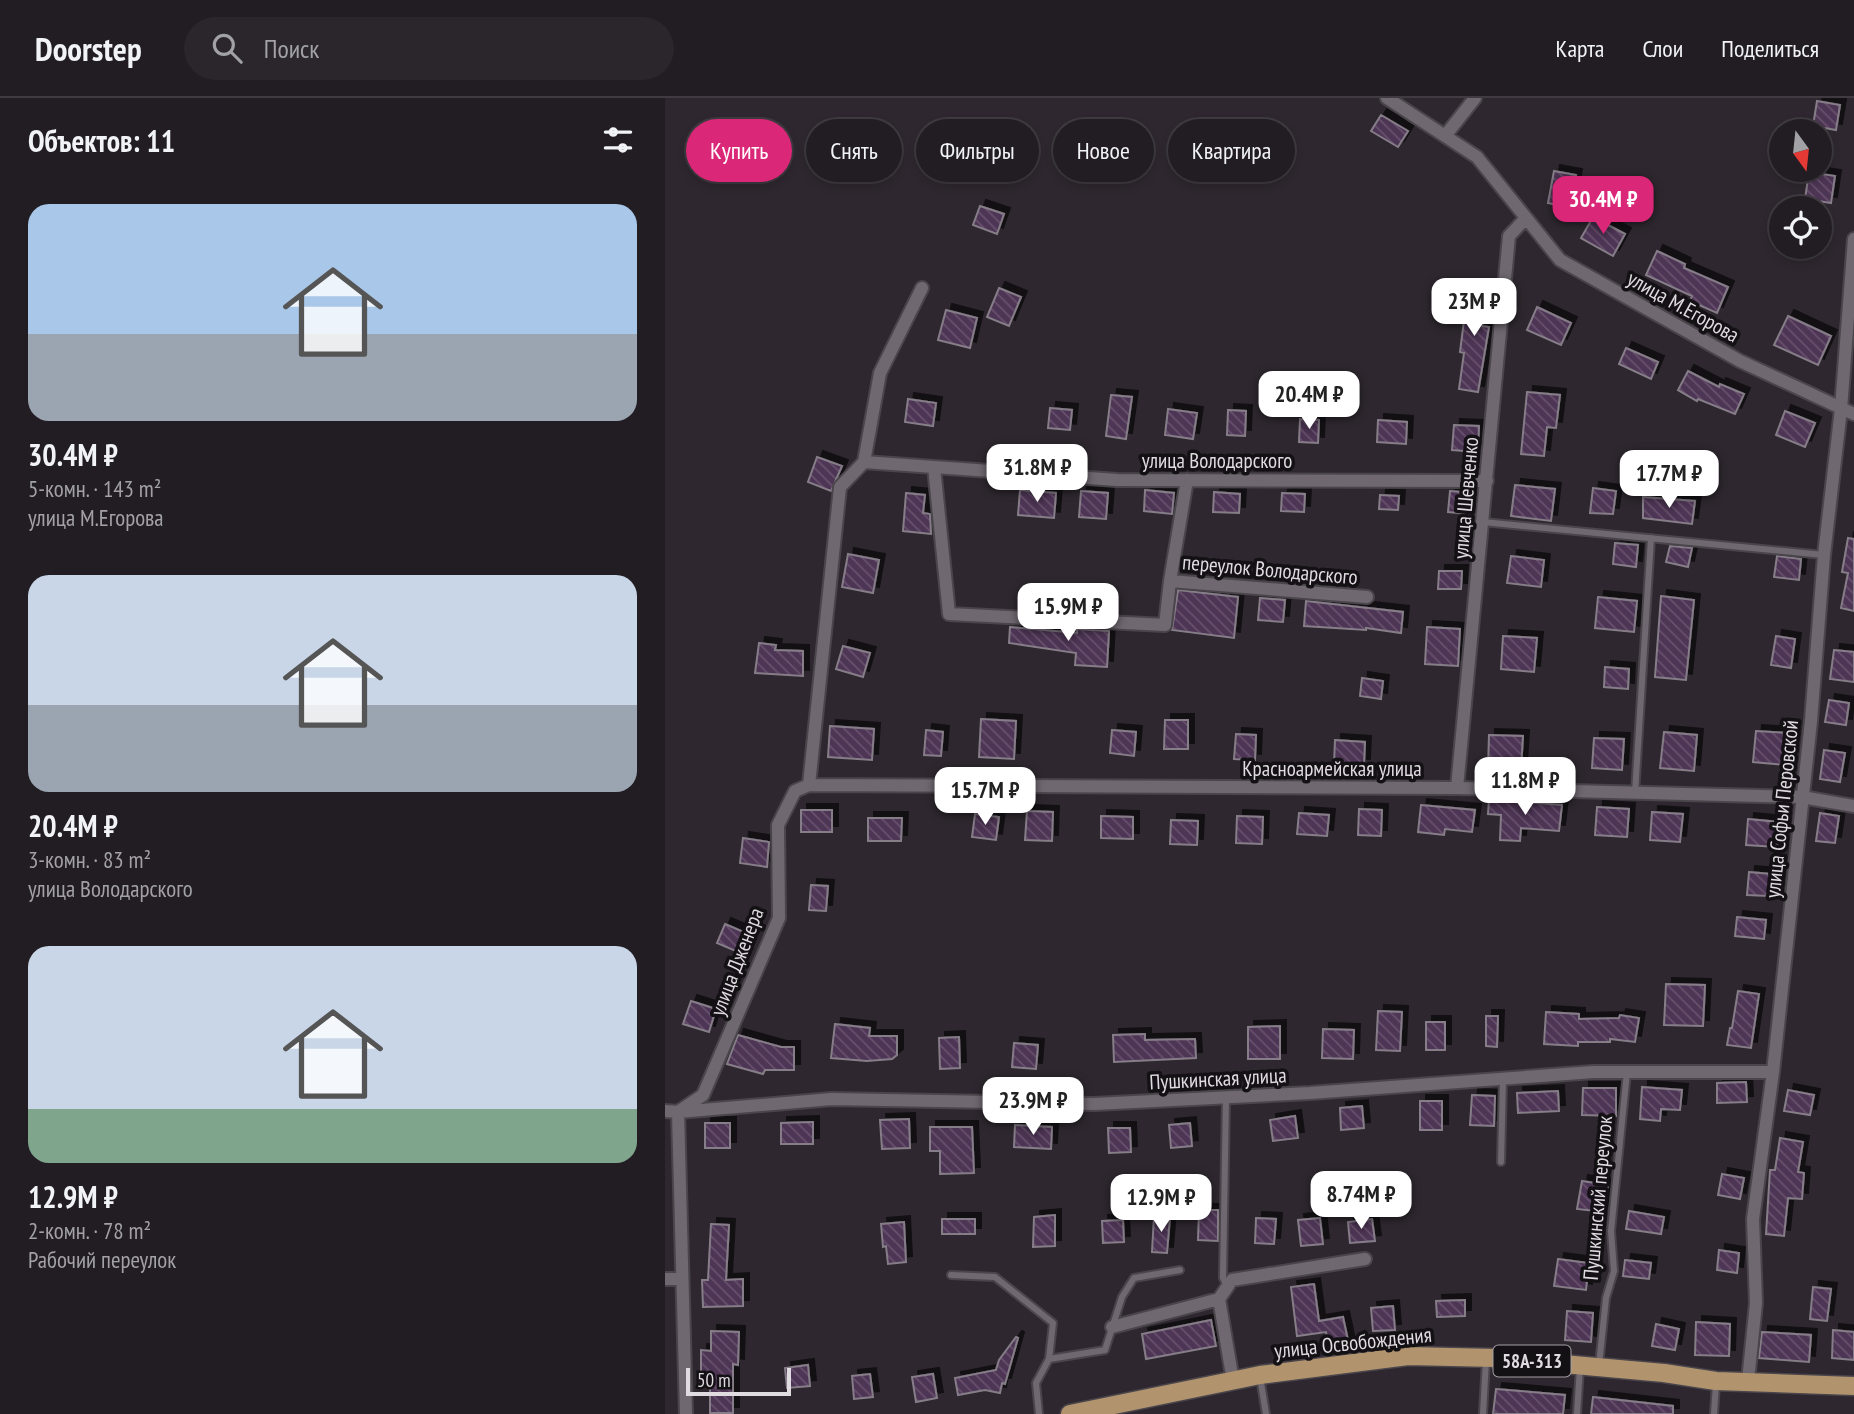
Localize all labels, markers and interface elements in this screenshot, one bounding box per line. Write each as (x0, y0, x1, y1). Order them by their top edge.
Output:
search box (184, 17, 674, 80)
text: Doorstep (35, 27, 142, 70)
icon: search (208, 29, 246, 67)
text: Поиск (264, 32, 319, 65)
text: Карта (1556, 33, 1604, 64)
text: Слои (1642, 33, 1683, 64)
text: Поделиться (1721, 33, 1819, 64)
chip: Купить (686, 119, 792, 182)
chip: Снять (806, 119, 902, 182)
chip: Фильтры (916, 119, 1039, 182)
chip: Новое (1053, 119, 1154, 182)
chip: Квартира (1168, 119, 1295, 182)
north arrow (1769, 119, 1832, 182)
map controls (1769, 119, 1832, 259)
text: Объектов: 11 (28, 121, 175, 160)
icon: filters (599, 121, 637, 159)
pin: 30.4M ₽ (1538, 176, 1668, 236)
text: 30.4M ₽ (1569, 184, 1637, 213)
button: locate (1769, 196, 1832, 259)
icon: home (270, 249, 396, 375)
street label: улица М.Егорова (1623, 265, 1744, 348)
pin: 23M ₽ (1425, 278, 1523, 338)
text: 23M ₽ (1448, 286, 1500, 315)
pin: 20.4M ₽ (1244, 372, 1374, 431)
text: 20.4M ₽ (1275, 379, 1343, 408)
text: 30.4M ₽ (28, 435, 118, 474)
street label: улица Шевченко (1447, 436, 1484, 560)
pin: 31.8M ₽ (972, 444, 1102, 504)
street label: улица Володарского (1142, 447, 1292, 474)
pin: 17.7M ₽ (1604, 450, 1734, 510)
text: 31.8M ₽ (1003, 452, 1071, 481)
text: 17.7M ₽ (1636, 458, 1702, 487)
text: 5-комн. · 143 m² (28, 474, 161, 503)
text: улица М.Егорова (28, 503, 164, 532)
street label: переулок Володарского (1181, 548, 1359, 591)
pin: 15.9M ₽ (1003, 584, 1133, 643)
text: 15.9M ₽ (1034, 591, 1102, 620)
icon: home (270, 620, 396, 746)
street label: улица Софьи Перовской (1759, 719, 1804, 899)
street label: Красноармейская улица (1242, 755, 1422, 782)
pin: 11.8M ₽ (1460, 758, 1590, 817)
text: 11.8M ₽ (1491, 765, 1559, 794)
pin: 15.7M ₽ (920, 768, 1050, 827)
text: 15.7M ₽ (951, 775, 1019, 804)
text: 20.4M ₽ (28, 806, 118, 845)
text: 3-комн. · 83 m² (28, 845, 151, 874)
text: улица Володарского (28, 874, 193, 903)
street label: улица Дженера (704, 904, 769, 1020)
icon: home (270, 991, 396, 1117)
street label: Пушкинская улица (1149, 1061, 1287, 1096)
pin: 23.9M ₽ (968, 1077, 1098, 1137)
text: 23.9M ₽ (999, 1085, 1067, 1114)
street label: Пушкинский переулок (1577, 1115, 1618, 1281)
pin: 8.74M ₽ (1296, 1172, 1426, 1231)
pin: 12.9M ₽ (1096, 1174, 1226, 1234)
text: 12.9M ₽ (28, 1177, 118, 1216)
text: 8.74M ₽ (1327, 1179, 1395, 1208)
text: 12.9M ₽ (1127, 1182, 1195, 1211)
text: 2-комн. · 78 m² (28, 1216, 151, 1245)
text: Рабочий переулок (28, 1245, 176, 1274)
street label: улица Освобождения (1273, 1321, 1433, 1364)
road number: 58А-313 (1493, 1345, 1571, 1376)
scale bar (686, 1365, 791, 1397)
text: 50 m (697, 1368, 731, 1392)

